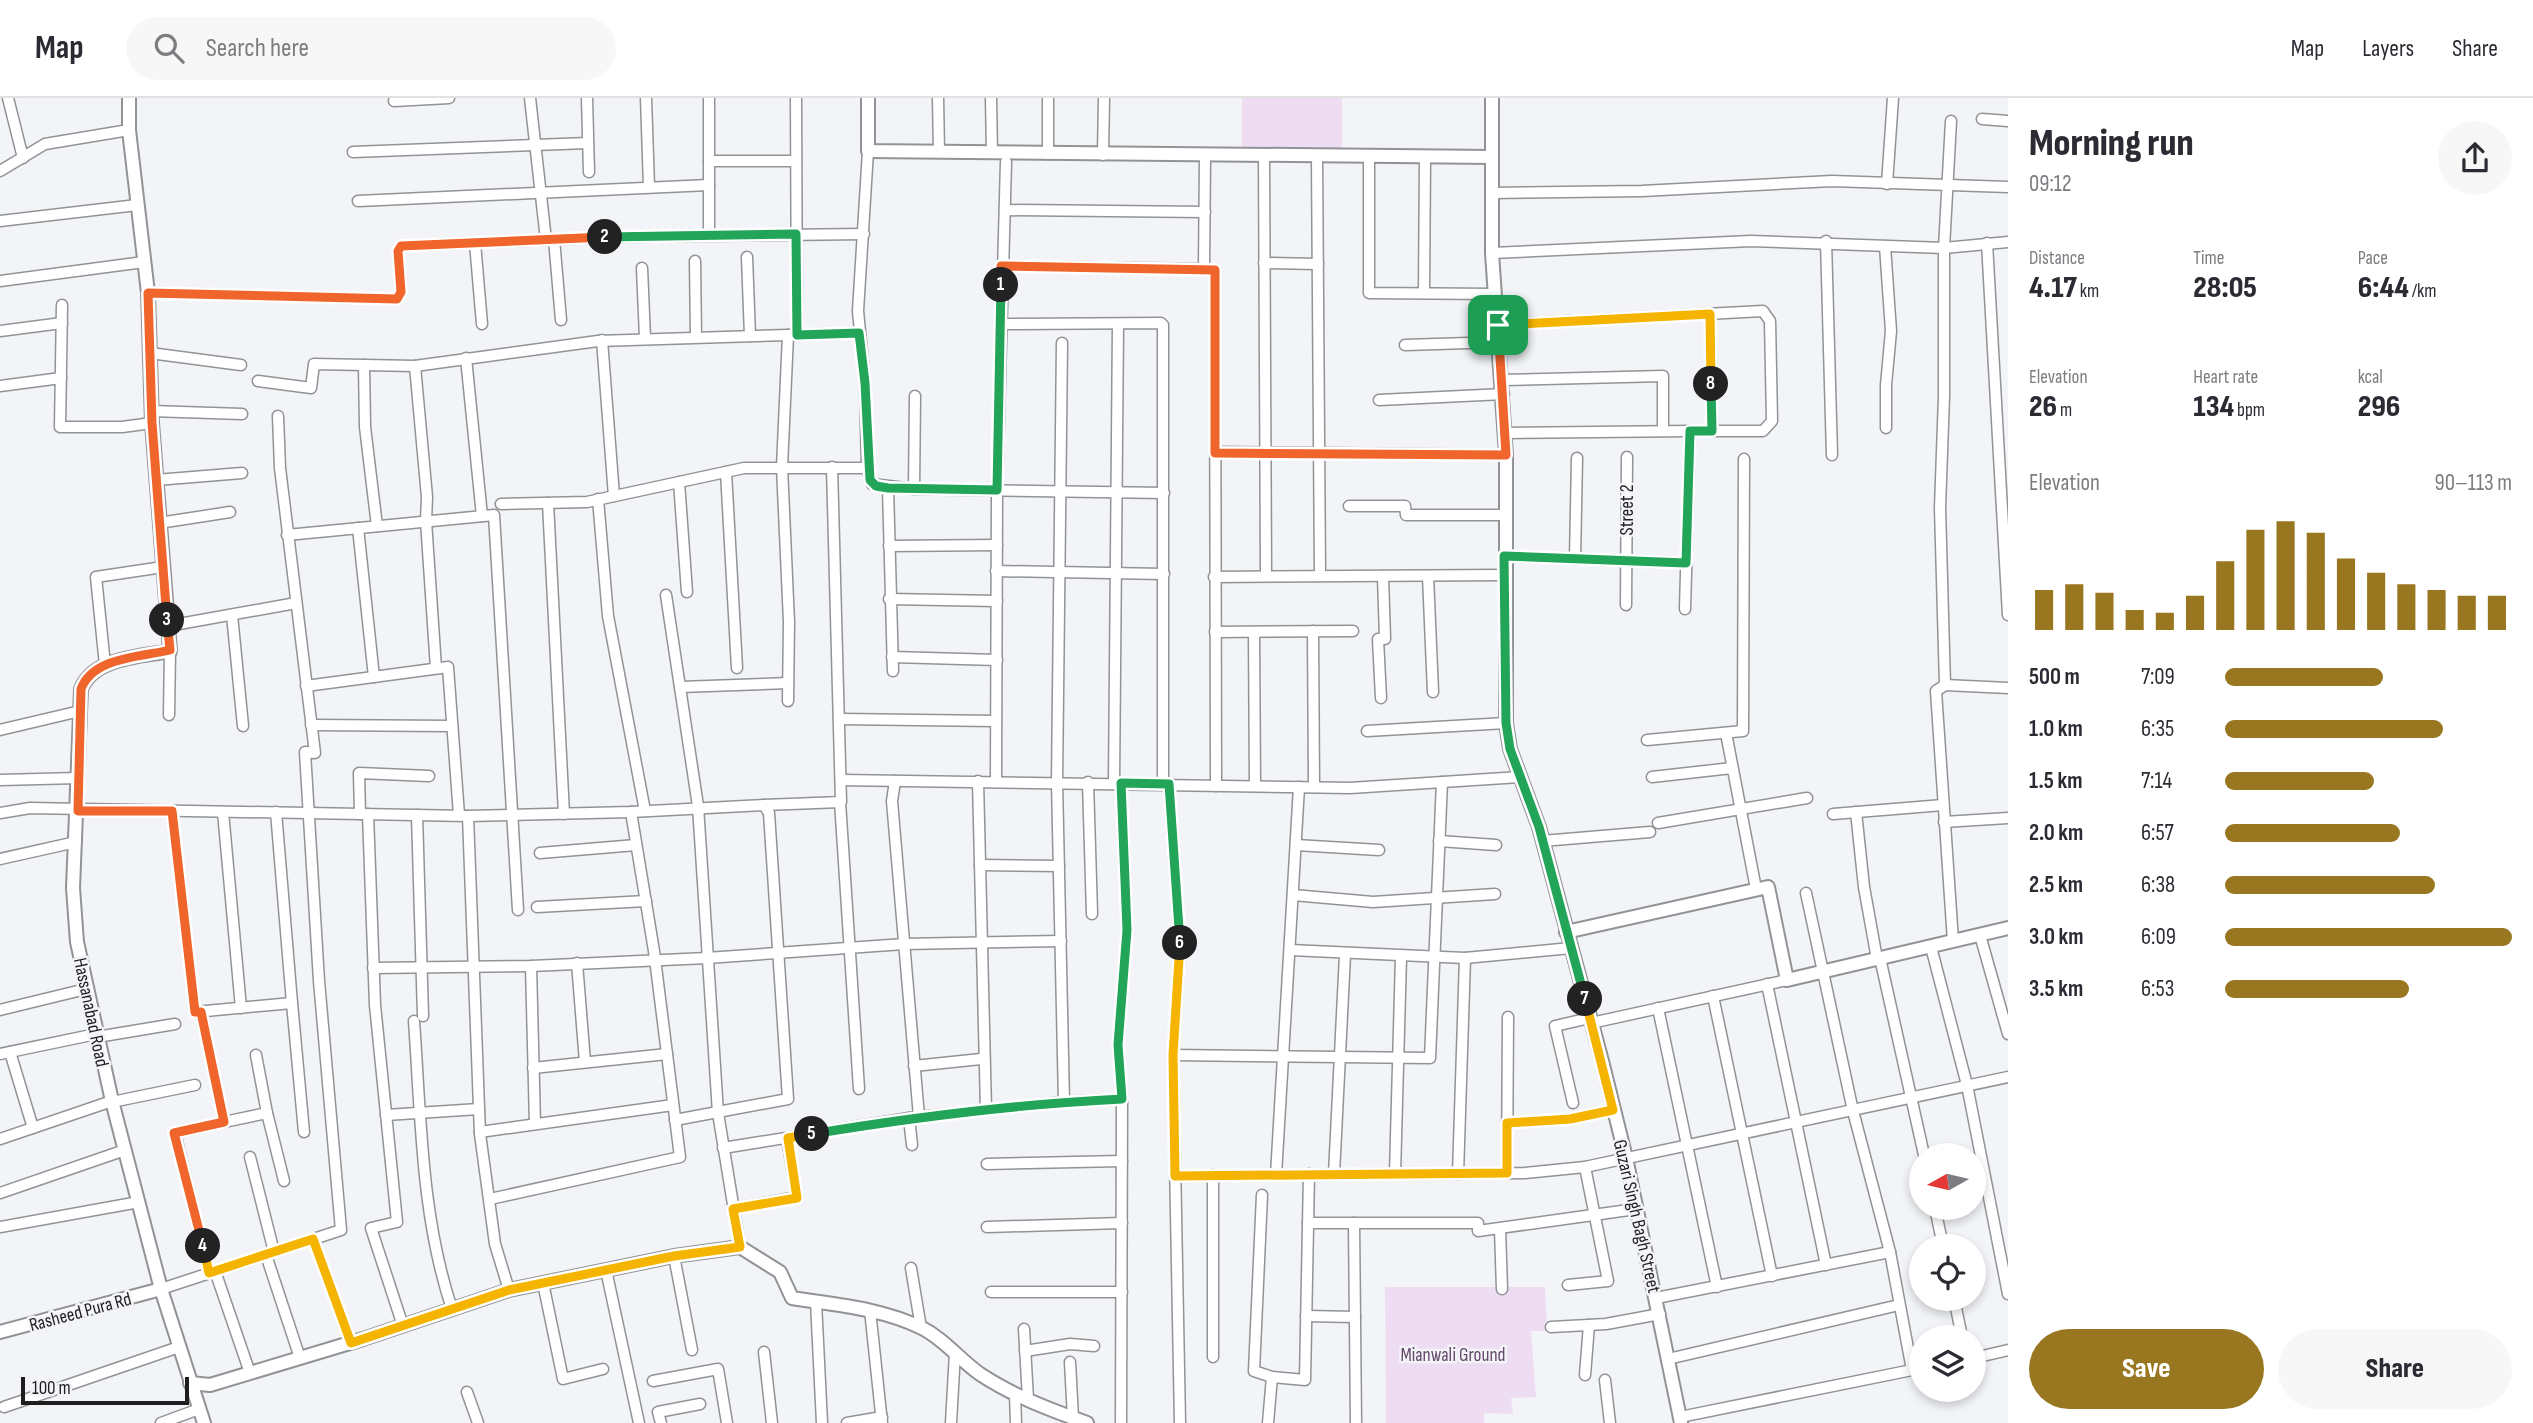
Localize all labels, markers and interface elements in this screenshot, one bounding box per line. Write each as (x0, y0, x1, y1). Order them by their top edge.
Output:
search box (126, 17, 616, 80)
text: Map (35, 28, 84, 68)
icon: search (150, 29, 188, 67)
text: Search here (206, 33, 309, 64)
text: Map (2291, 34, 2324, 63)
text: Layers (2362, 34, 2414, 63)
text: Share (2452, 34, 2498, 63)
text: Morning run (2029, 121, 2194, 166)
button: share (2438, 121, 2512, 195)
text: 09:12 (2029, 170, 2072, 198)
pin: 2 (588, 220, 622, 254)
text: 2 (600, 225, 609, 248)
text: Distance (2029, 247, 2085, 270)
text: Time (2193, 247, 2224, 270)
text: Pace (2358, 247, 2388, 270)
pin: 1 (984, 268, 1018, 302)
text: 4.17 (2029, 270, 2077, 306)
text: 28:05 (2193, 270, 2257, 306)
text: 6:44 (2358, 270, 2409, 306)
text: 1 (997, 273, 1004, 296)
text: km (2077, 280, 2099, 303)
text: /km (2409, 280, 2437, 303)
pin (1468, 295, 1528, 355)
icon: arrive (1479, 306, 1517, 344)
pin: 8 (1694, 366, 1728, 402)
text: Elevation (2029, 366, 2088, 389)
text: Heart rate (2193, 366, 2258, 389)
text: kcal (2358, 366, 2383, 389)
text: 8 (1706, 372, 1715, 395)
text: 26 (2029, 389, 2057, 425)
text: 134 (2193, 389, 2234, 425)
text: 296 (2358, 389, 2400, 425)
text: m (2057, 399, 2072, 422)
text: bpm (2234, 399, 2265, 422)
text: Elevation (2029, 469, 2100, 497)
text: 90–113 m (2435, 469, 2512, 497)
street label: Street 2 (1616, 485, 1639, 535)
pin: 3 (150, 602, 184, 638)
text: 3 (162, 608, 171, 631)
text: 500 m (2029, 663, 2080, 691)
text: 7:09 (2141, 663, 2175, 691)
text: 1.0 km (2029, 715, 2083, 743)
text: 6:35 (2141, 715, 2174, 743)
text: 1.5 km (2029, 767, 2082, 795)
text: 7:14 (2141, 767, 2172, 795)
text: 2.0 km (2029, 819, 2083, 847)
text: 6:57 (2141, 819, 2174, 847)
text: 2.5 km (2029, 871, 2083, 899)
text: 6:38 (2141, 871, 2175, 899)
text: 3.0 km (2029, 923, 2084, 951)
text: 6:09 (2141, 923, 2176, 951)
pin: 6 (1162, 926, 1198, 960)
text: 6 (1175, 931, 1184, 954)
street label: Hassanabad Road (68, 956, 113, 1069)
text: 3.5 km (2029, 975, 2083, 1003)
text: 6:53 (2141, 975, 2174, 1003)
pin: 7 (1568, 982, 1602, 1016)
text: 7 (1580, 987, 1589, 1010)
pin: 5 (794, 1116, 830, 1152)
text: 5 (807, 1122, 816, 1145)
street label: Guzari Singh Bagh Street (1608, 1137, 1665, 1296)
north arrow (1909, 1143, 1986, 1220)
map controls (1909, 1143, 1986, 1402)
pin: 4 (186, 1228, 220, 1264)
text: 4 (198, 1234, 207, 1257)
button: locate (1909, 1234, 1986, 1311)
street label: Rasheed Pura Rd (27, 1288, 134, 1337)
button: layers (1909, 1325, 1986, 1402)
button: Save (2029, 1329, 2264, 1409)
button: Share (2278, 1329, 2512, 1409)
park label: Mianwali Ground (1400, 1344, 1506, 1367)
scale bar (21, 1374, 189, 1406)
text: 100 m (32, 1377, 71, 1400)

